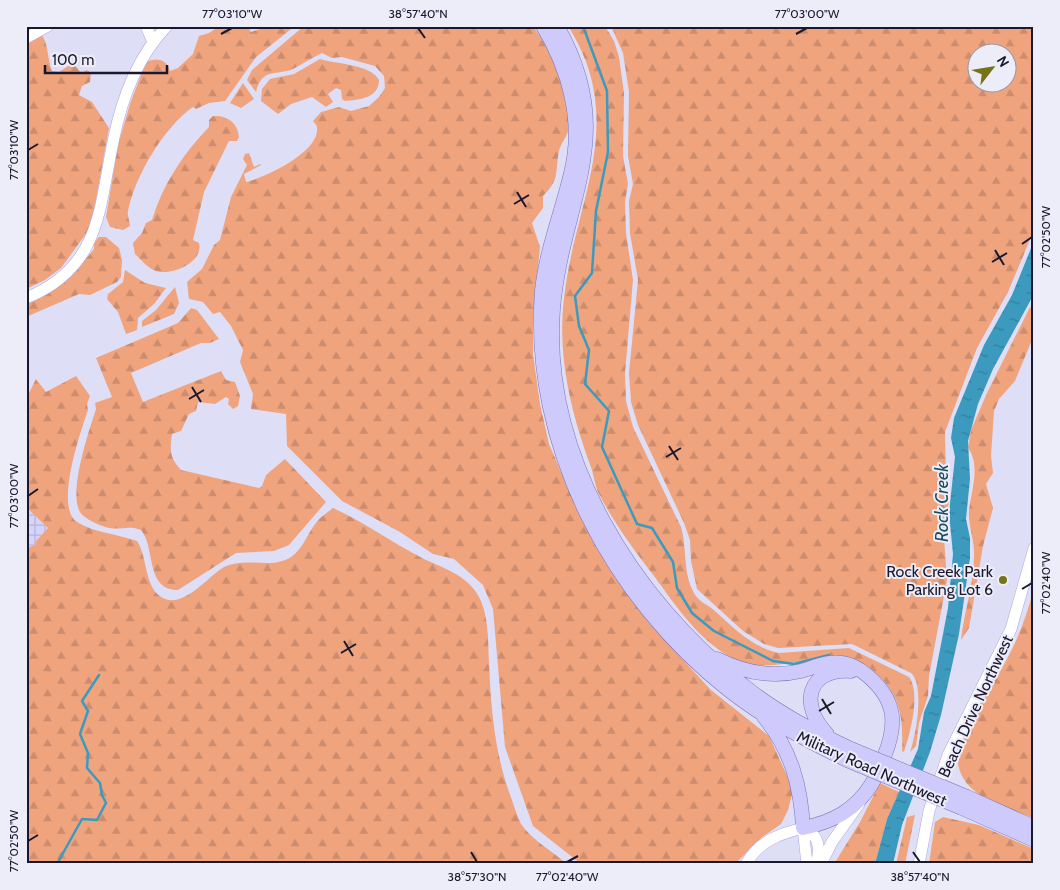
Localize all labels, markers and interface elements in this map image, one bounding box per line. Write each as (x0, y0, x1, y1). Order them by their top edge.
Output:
text: 77°03'10"W (202, 6, 263, 21)
text: 38°57'40"N (388, 6, 448, 21)
text: 77°03'00"W (775, 6, 840, 21)
scale bar (45, 42, 168, 74)
north arrow (968, 42, 1018, 92)
text: 100 m (52, 51, 94, 69)
text: N (993, 52, 1013, 70)
text: 77°03'10"W (6, 119, 21, 180)
text: 77°02'50"W (1038, 205, 1053, 268)
text: 77°03'00"W (6, 463, 21, 528)
water label: Rock Creek (931, 463, 953, 542)
text: 77°02'40"W (1038, 551, 1053, 614)
place label: Rock Creek Park Parking Lot 6 (886, 562, 994, 599)
marker: Rock Creek Park Parking Lot 6 (997, 574, 1009, 586)
street label: Beach Drive Northwest (934, 631, 1017, 780)
street label: Military Road Northwest (794, 727, 950, 810)
text: 77°02'50"W (6, 809, 21, 872)
text: 38°57'30"N (447, 869, 507, 884)
text: 77°02'40"W (536, 869, 599, 884)
text: 38°57'40"N (890, 869, 950, 884)

